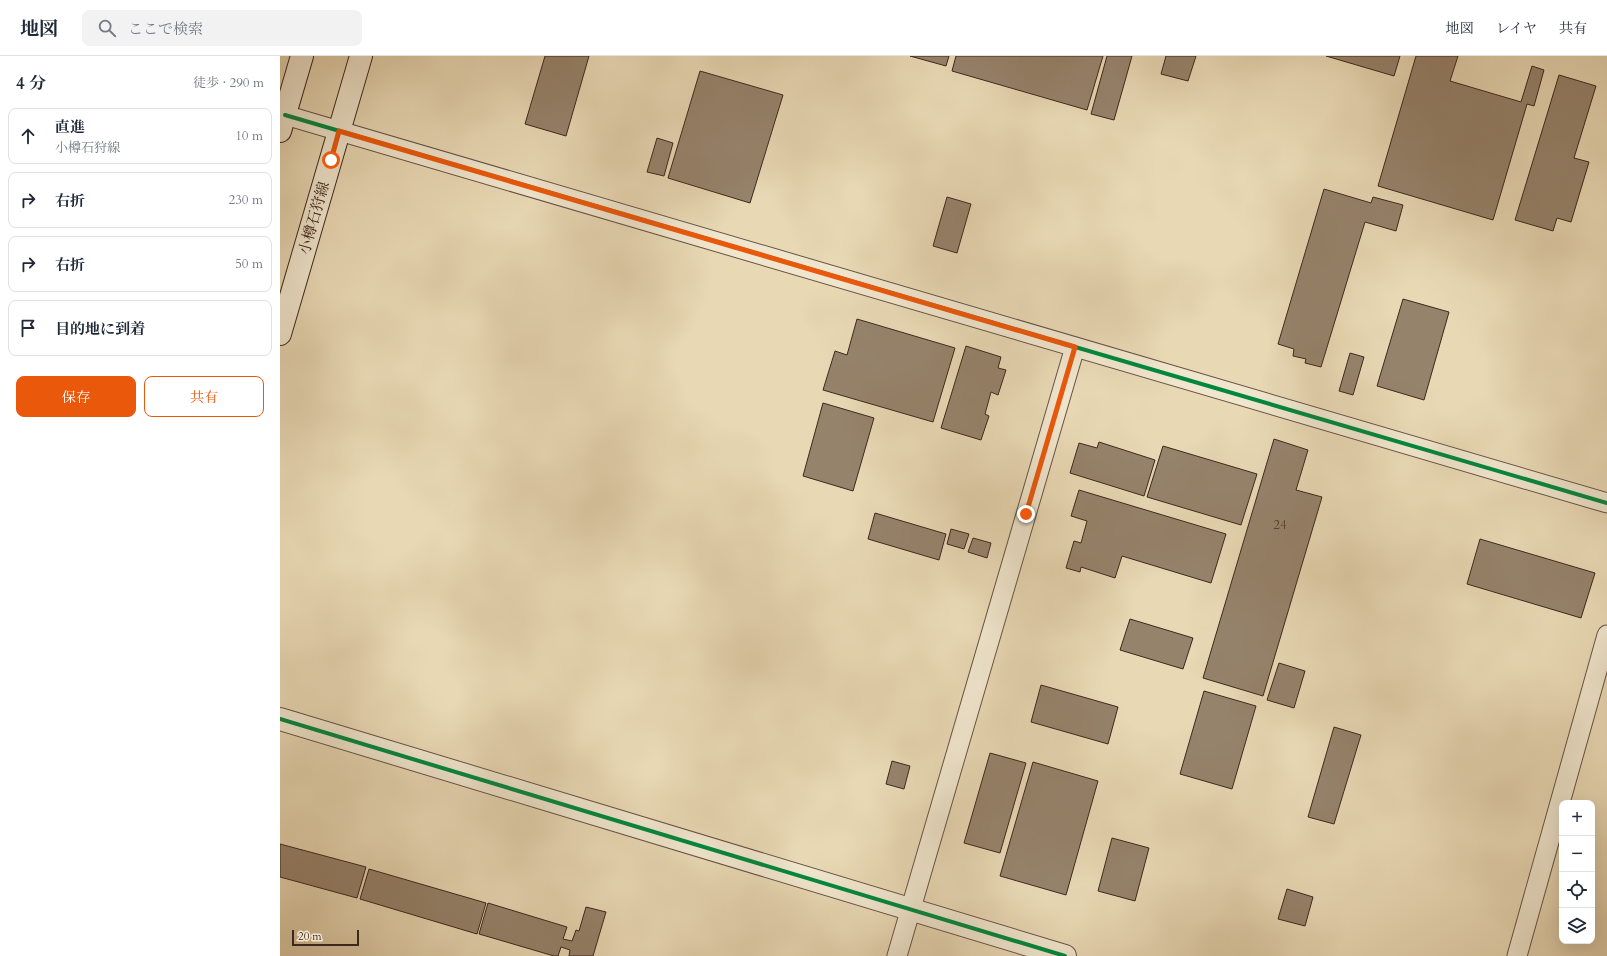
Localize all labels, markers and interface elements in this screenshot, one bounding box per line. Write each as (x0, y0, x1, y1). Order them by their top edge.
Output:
search box (82, 10, 362, 46)
text: 地図 (20, 16, 58, 42)
icon: search (96, 17, 118, 39)
text: ここで検索 (128, 19, 203, 39)
text: 地図 (1446, 19, 1474, 38)
text: レイヤ (1496, 19, 1537, 38)
text: 共有 (1559, 19, 1587, 38)
text: 4 分 (16, 72, 46, 95)
text: 徒歩 · 290 m (193, 74, 264, 92)
text: 直進 (55, 117, 85, 137)
icon: ahead (17, 125, 39, 147)
text: 10 m (235, 127, 263, 145)
text: 小樽石狩線 (55, 139, 120, 157)
route start (322, 151, 340, 169)
street label: 小樽石狩線 (294, 179, 334, 257)
icon: right (17, 189, 39, 211)
text: 右折 (55, 191, 85, 211)
text: 230 m (229, 191, 263, 209)
icon: right (17, 253, 39, 275)
text: 右折 (55, 255, 85, 275)
text: 50 m (235, 255, 263, 273)
icon: arrive (17, 317, 39, 339)
text: 目的地に到着 (55, 319, 145, 339)
button: 保存 (16, 376, 136, 417)
button: 共有 (144, 376, 264, 417)
route end (1017, 505, 1035, 523)
house number: 24 (1273, 516, 1287, 534)
map controls (1559, 800, 1595, 944)
button: + (1559, 800, 1595, 836)
button: − (1559, 836, 1595, 872)
button: locate (1559, 872, 1595, 908)
button: layers (1559, 908, 1595, 944)
scale bar (292, 928, 359, 947)
text: 20 m (298, 929, 322, 944)

